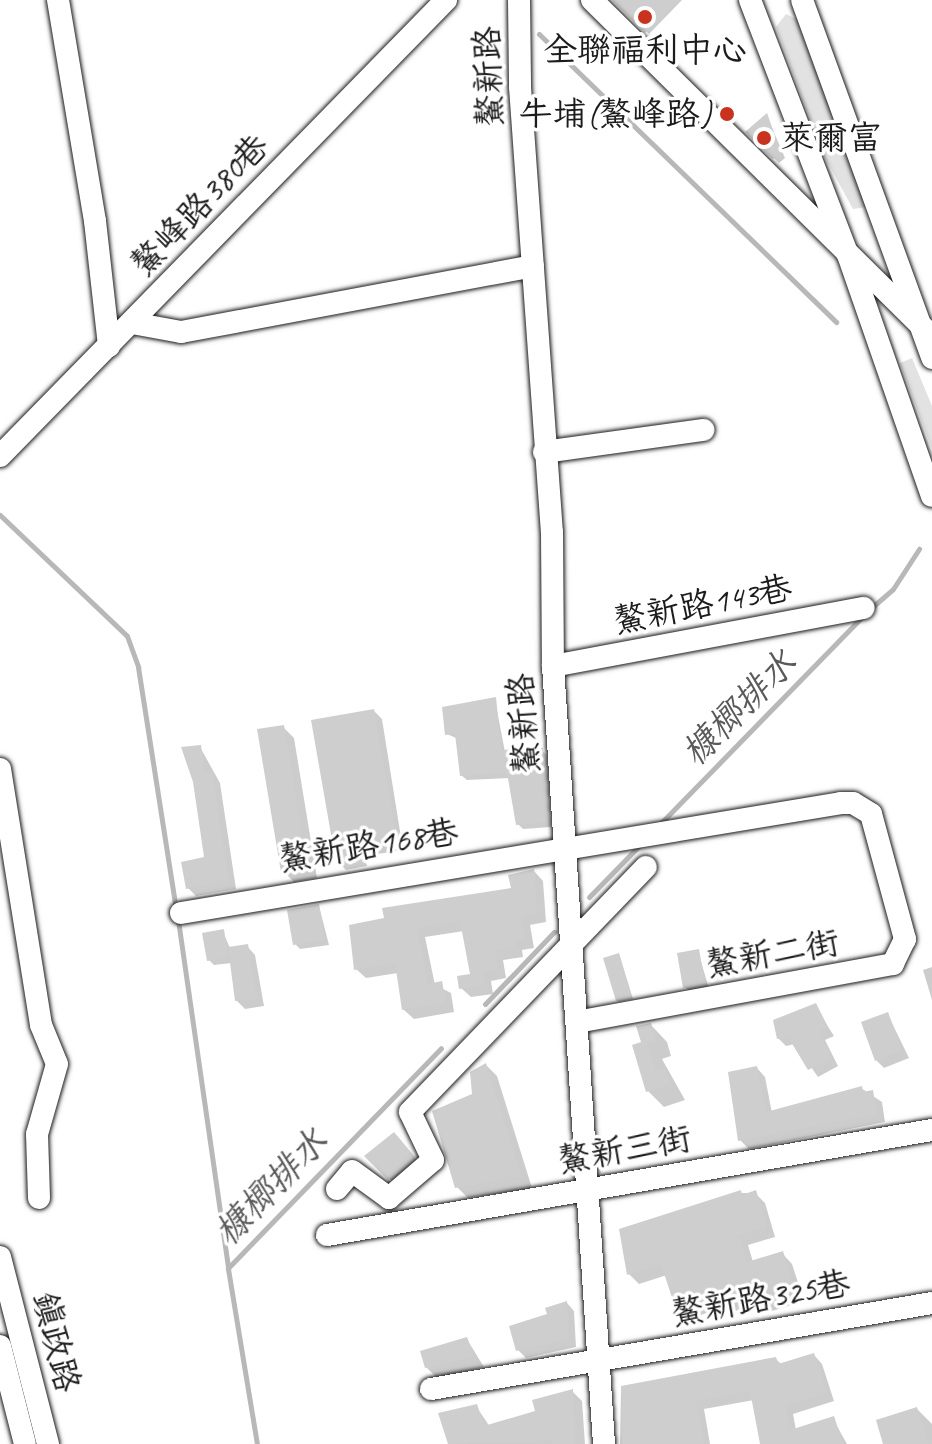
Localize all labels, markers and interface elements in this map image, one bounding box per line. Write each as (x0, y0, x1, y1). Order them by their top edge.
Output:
marker: 全聯福利中心 (636, 8, 654, 26)
street label: 鰲新路 (466, 25, 510, 129)
place label: 全聯福利中心 (543, 30, 747, 70)
place label: 牛埔(鰲峰路) (519, 94, 711, 134)
marker: 牛埔(鰲峰路) (718, 105, 736, 123)
place label: 萊爾富 (780, 118, 882, 158)
street label: 鰲峰路380巷 (121, 125, 277, 285)
marker: 萊爾富 (755, 129, 773, 147)
street label: 鰲新路143巷 (609, 567, 795, 641)
water label: 槺榔排水 (673, 642, 805, 774)
street label: 鰲新路 (499, 672, 547, 776)
street label: 鰲新路168巷 (275, 811, 461, 879)
street label: 鰲新二街 (701, 921, 843, 985)
street label: 鰲新三街 (553, 1117, 695, 1181)
water label: 槺榔排水 (205, 1120, 337, 1254)
street label: 鰲新路325巷 (667, 1262, 853, 1334)
street label: 鎮政路 (25, 1288, 89, 1396)

